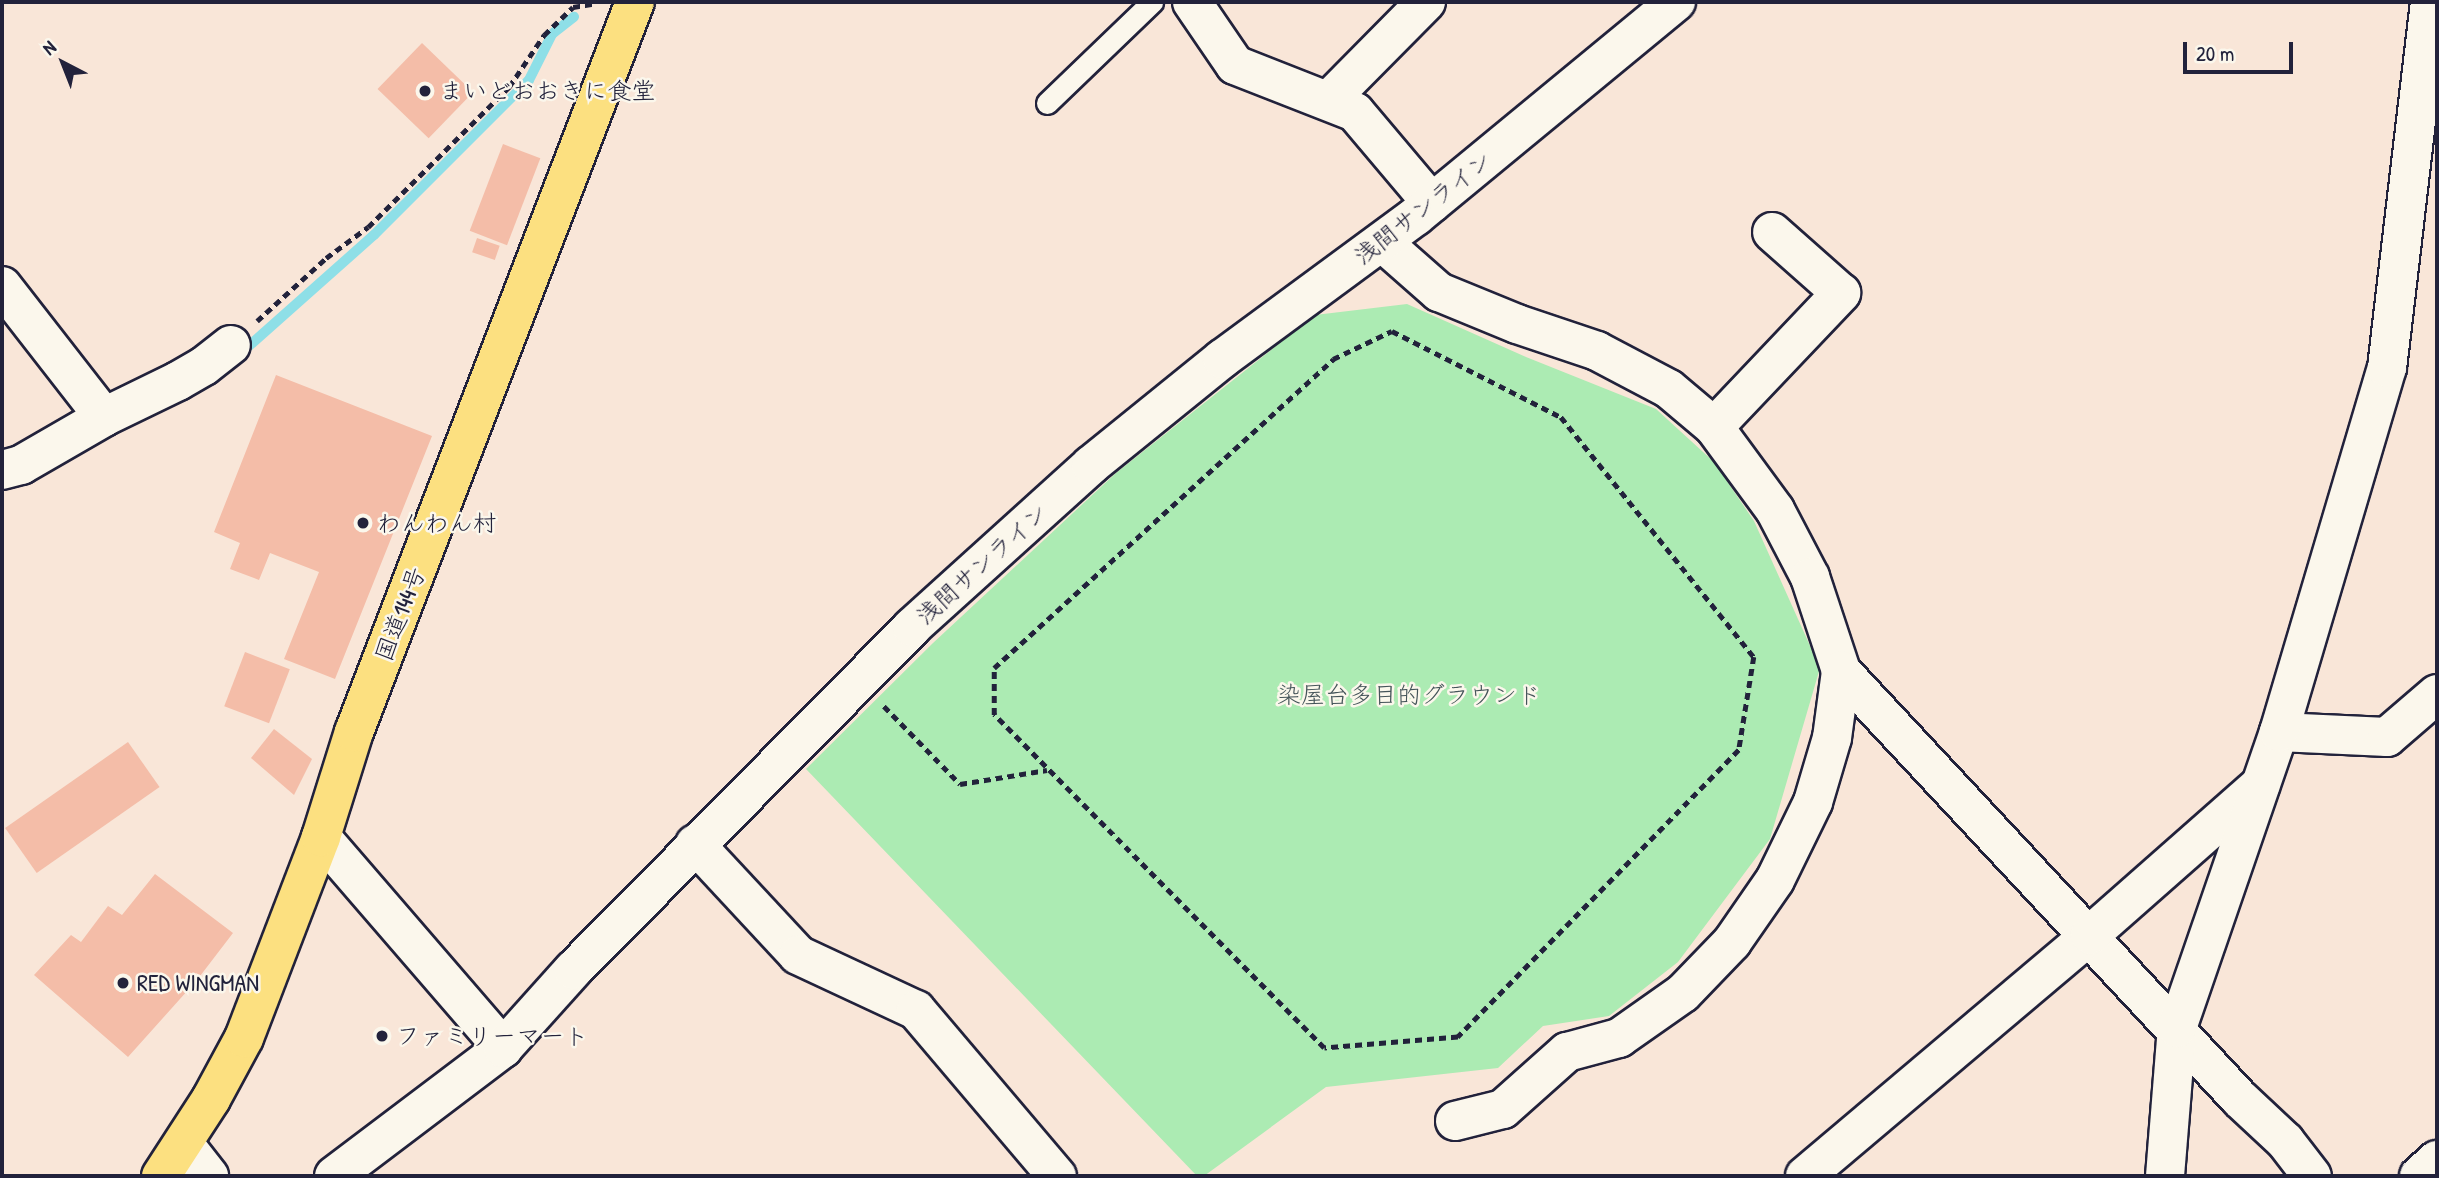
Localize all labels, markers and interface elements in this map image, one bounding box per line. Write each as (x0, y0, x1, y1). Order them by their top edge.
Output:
north arrow (28, 28, 98, 98)
scale bar (2187, 28, 2297, 72)
text: N (36, 34, 61, 60)
text: 20 m (2196, 39, 2234, 68)
place label: まいどおおきに食堂 (439, 77, 655, 105)
marker: まいどおおきに食堂 (417, 83, 433, 99)
street label: 浅間サンライン (1348, 145, 1498, 271)
street label: 浅間サンライン (910, 497, 1054, 631)
place label: わんわん村 (377, 509, 497, 537)
marker: わんわん村 (355, 515, 371, 531)
street label: 国道144号 (369, 563, 431, 665)
park label: 染屋台多目的グラウンド (1277, 681, 1541, 709)
place label: RED WINGMAN (137, 969, 259, 997)
marker: RED WINGMAN (115, 975, 131, 991)
place label: ファミリーマート (396, 1022, 588, 1050)
marker: ファミリーマート (374, 1028, 390, 1044)

